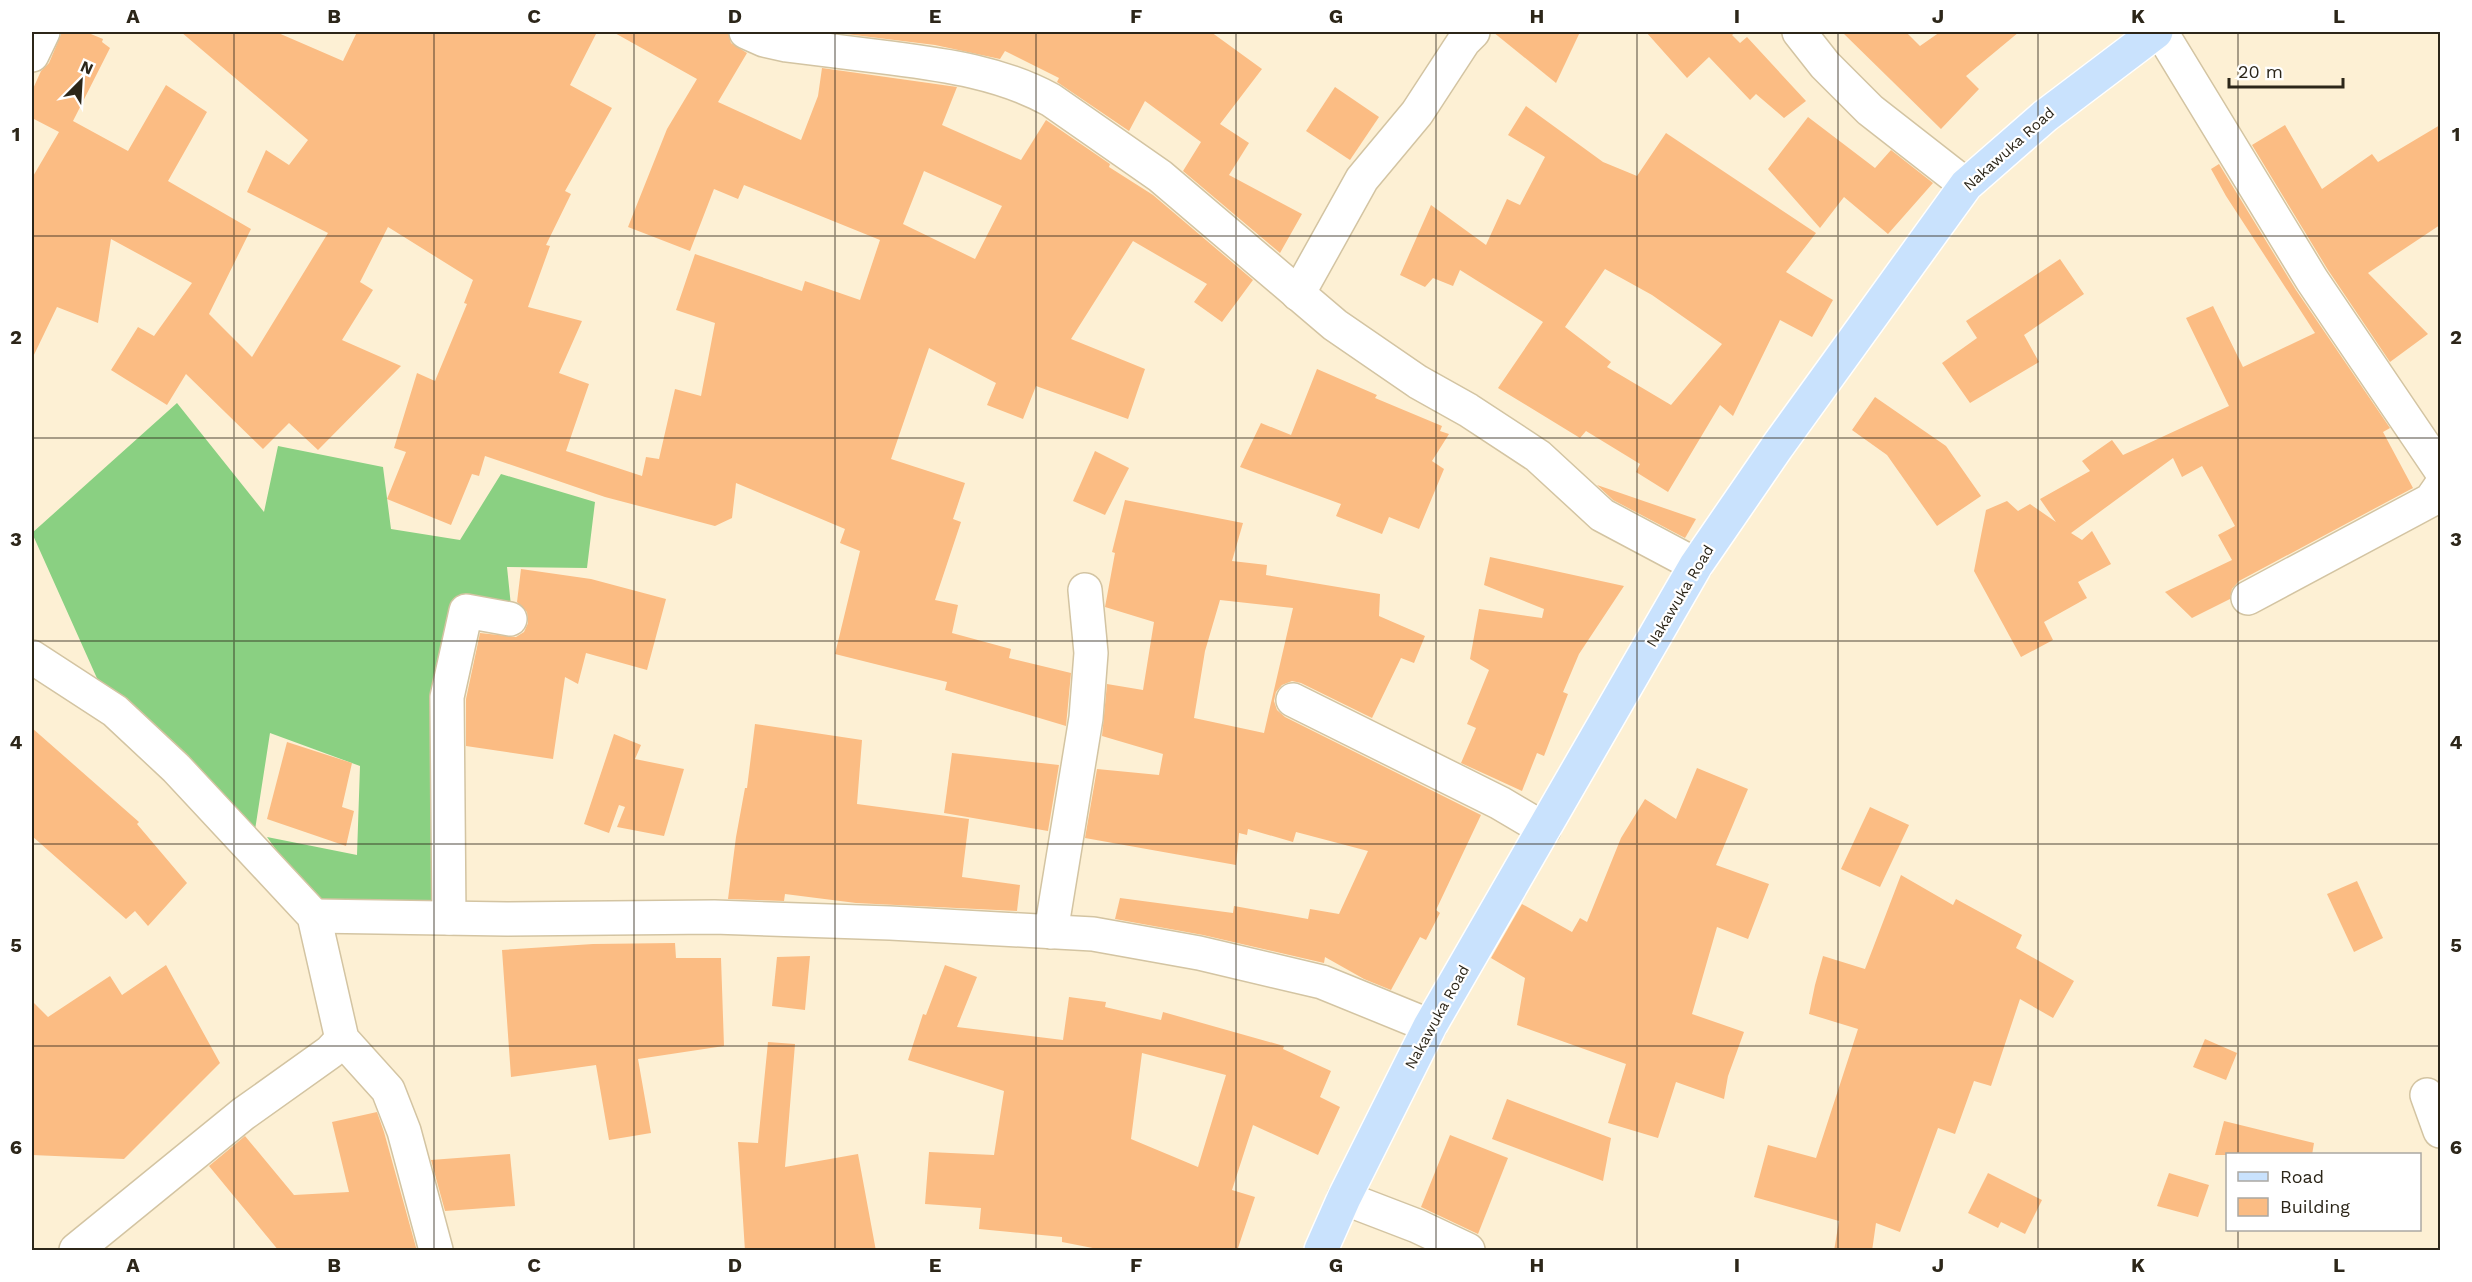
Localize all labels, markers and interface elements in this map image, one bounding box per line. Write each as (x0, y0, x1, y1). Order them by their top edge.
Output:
text: A (126, 4, 140, 28)
text: B (327, 4, 341, 28)
text: C (527, 4, 541, 28)
text: D (728, 4, 742, 28)
text: E (929, 4, 941, 28)
text: F (1130, 4, 1142, 28)
text: G (1329, 4, 1343, 28)
text: H (1530, 4, 1544, 28)
text: I (1734, 4, 1740, 28)
text: J (1932, 4, 1944, 28)
text: K (2131, 4, 2145, 28)
text: L (2333, 4, 2345, 28)
north arrow (51, 51, 111, 111)
scale bar (2229, 51, 2343, 89)
text: N (78, 57, 96, 79)
text: 20 m (2238, 61, 2283, 82)
street label: Nakawuka Road (1960, 103, 2058, 195)
text: 1 (12, 122, 20, 146)
text: 1 (2452, 122, 2460, 146)
text: 2 (10, 325, 22, 349)
text: 2 (2450, 325, 2462, 349)
text: 3 (10, 527, 22, 551)
text: 3 (2450, 527, 2462, 551)
street label: Nakawuka Road (1642, 542, 1718, 650)
text: 4 (10, 730, 23, 754)
text: 4 (2450, 730, 2463, 754)
text: 5 (10, 933, 22, 957)
text: 5 (2450, 933, 2462, 957)
street label: Nakawuka Road (1401, 962, 1473, 1072)
text: 6 (10, 1135, 22, 1159)
text: 6 (2450, 1135, 2462, 1159)
legend (2226, 1153, 2421, 1231)
text: Road (2280, 1166, 2324, 1187)
text: Building (2280, 1196, 2350, 1217)
text: A (126, 1253, 140, 1277)
text: B (327, 1253, 341, 1277)
text: C (527, 1253, 541, 1277)
text: D (728, 1253, 742, 1277)
text: E (929, 1253, 941, 1277)
text: F (1130, 1253, 1142, 1277)
text: G (1329, 1253, 1343, 1277)
text: H (1530, 1253, 1544, 1277)
text: I (1734, 1253, 1740, 1277)
text: J (1932, 1253, 1944, 1277)
text: K (2131, 1253, 2145, 1277)
text: L (2333, 1253, 2345, 1277)

